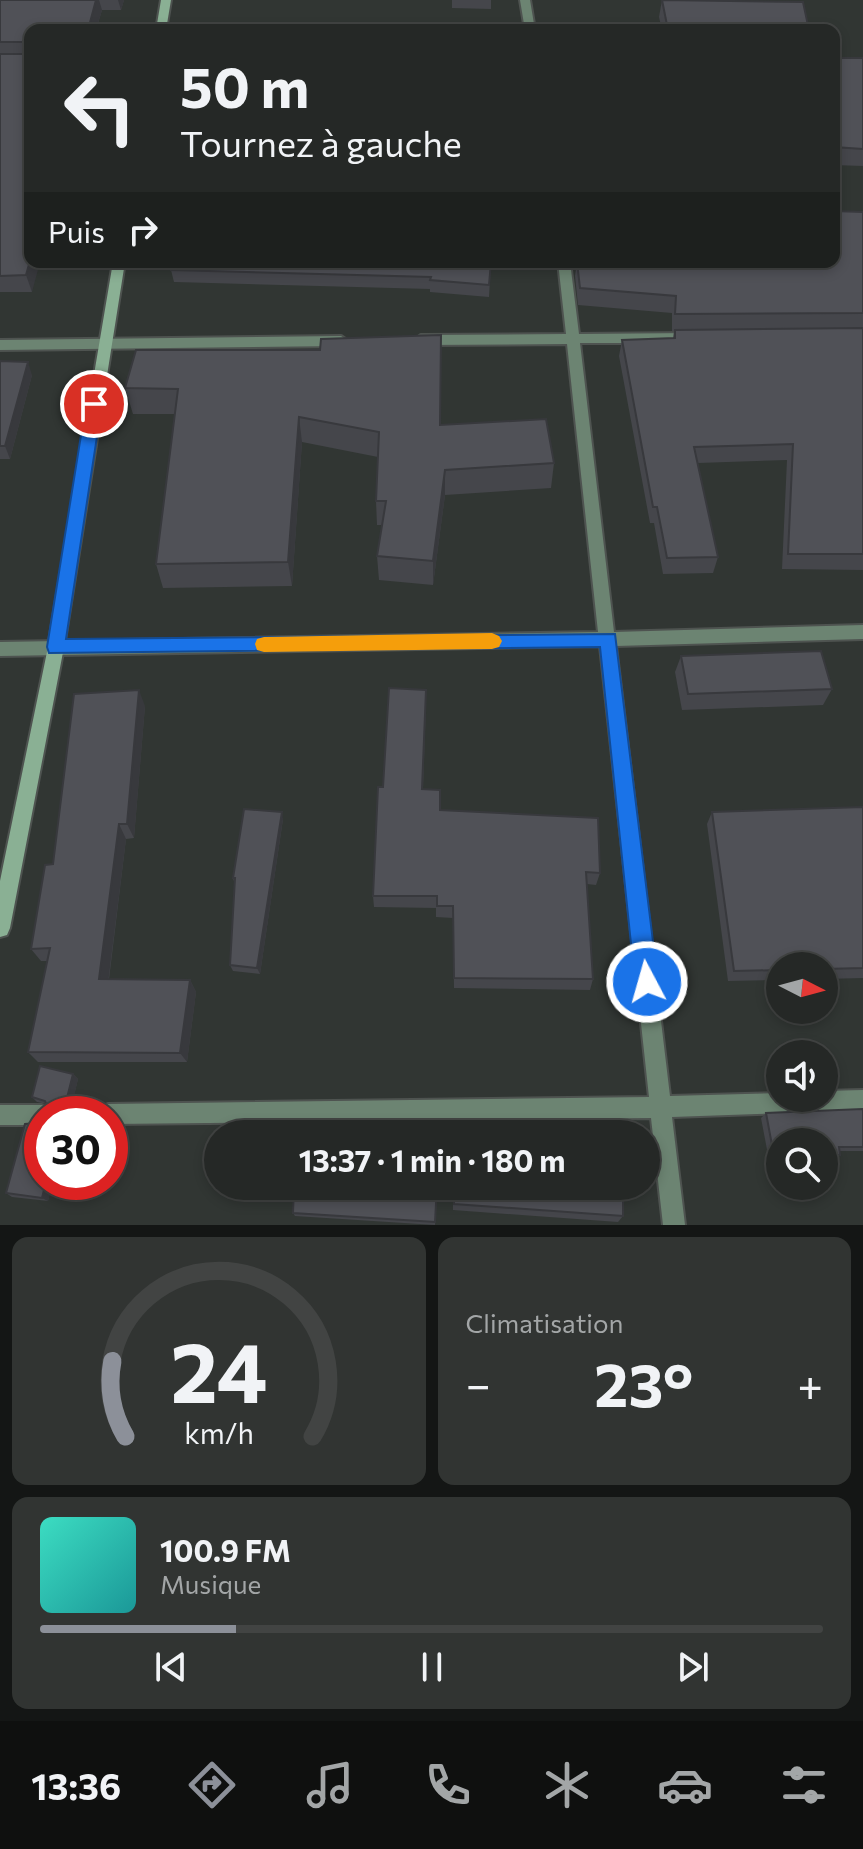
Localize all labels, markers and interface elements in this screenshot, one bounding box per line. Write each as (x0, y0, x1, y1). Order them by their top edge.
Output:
text: 50 m (180, 51, 309, 120)
icon: left (48, 56, 152, 160)
text: Tournez à gauche (180, 120, 462, 164)
icon: right (121, 208, 165, 252)
text: Puis (48, 212, 105, 249)
pin (60, 370, 128, 438)
icon: arrive (72, 382, 116, 426)
position arrow (605, 940, 689, 1024)
north arrow (766, 952, 838, 1024)
map controls (766, 952, 838, 1200)
button: sound (766, 1040, 838, 1112)
speed limit sign: 30 (24, 1096, 128, 1200)
button: search (766, 1128, 838, 1200)
text: 13:37 · 1 min · 180 m (299, 1141, 565, 1178)
text: Climatisation (466, 1307, 623, 1338)
text: 24 (170, 1318, 267, 1420)
text: 23° (594, 1346, 693, 1419)
text: − (466, 1356, 491, 1410)
text: + (797, 1356, 823, 1410)
text: km/h (184, 1415, 254, 1450)
text: 100.9 FM (160, 1531, 291, 1568)
text: Musique (160, 1568, 261, 1599)
icon: previous (149, 1645, 193, 1689)
icon: pause (410, 1645, 454, 1689)
icon: next (671, 1645, 715, 1689)
icon: directions (184, 1757, 240, 1813)
icon: music (302, 1757, 358, 1813)
icon: phone (420, 1757, 476, 1813)
icon: climate (539, 1757, 595, 1813)
icon: car (657, 1757, 713, 1813)
icon: filters (776, 1757, 832, 1813)
text: 13:36 (31, 1763, 121, 1807)

